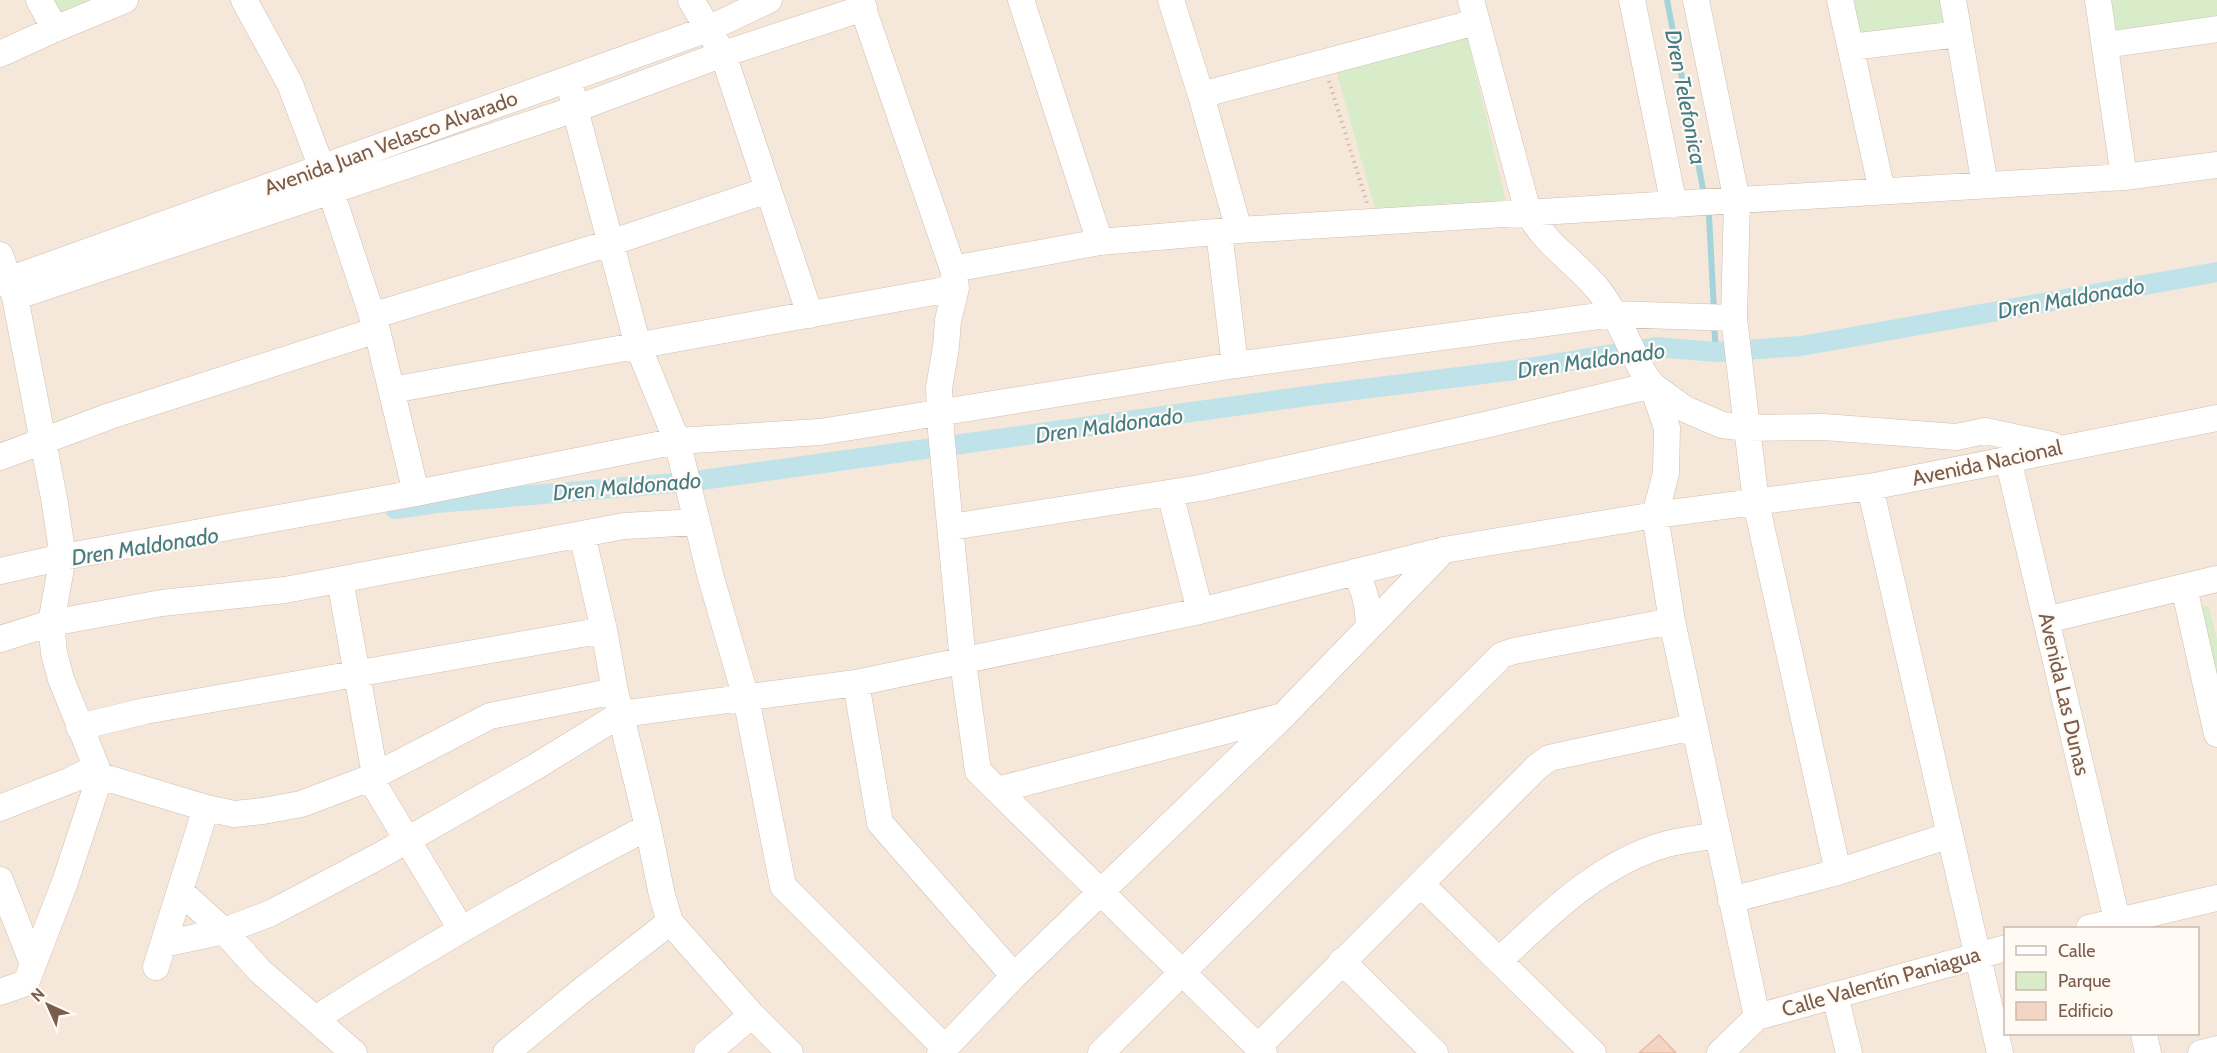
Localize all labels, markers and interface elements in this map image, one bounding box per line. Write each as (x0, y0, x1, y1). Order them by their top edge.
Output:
water label: Dren Telefonica (1659, 27, 1712, 167)
street label: Avenida Juan Velasco Alvarado (261, 85, 521, 200)
water label: Dren Maldonado (1995, 272, 2147, 325)
water label: Dren Maldonado (1515, 337, 1667, 384)
water label: Dren Maldonado (1033, 402, 1185, 449)
street label: Avenida Nacional (1910, 434, 2064, 491)
water label: Dren Maldonado (552, 467, 702, 506)
water label: Dren Maldonado (69, 522, 221, 571)
street label: Avenida Las Dunas (2034, 610, 2095, 778)
legend (2004, 927, 2199, 1035)
text: Calle (2058, 940, 2095, 962)
street label: Calle Valentín Paniagua (1779, 941, 1983, 1022)
text: Parque (2058, 970, 2111, 992)
north arrow (18, 975, 78, 1035)
text: N (27, 984, 48, 1005)
text: Edificio (2058, 1000, 2113, 1022)

